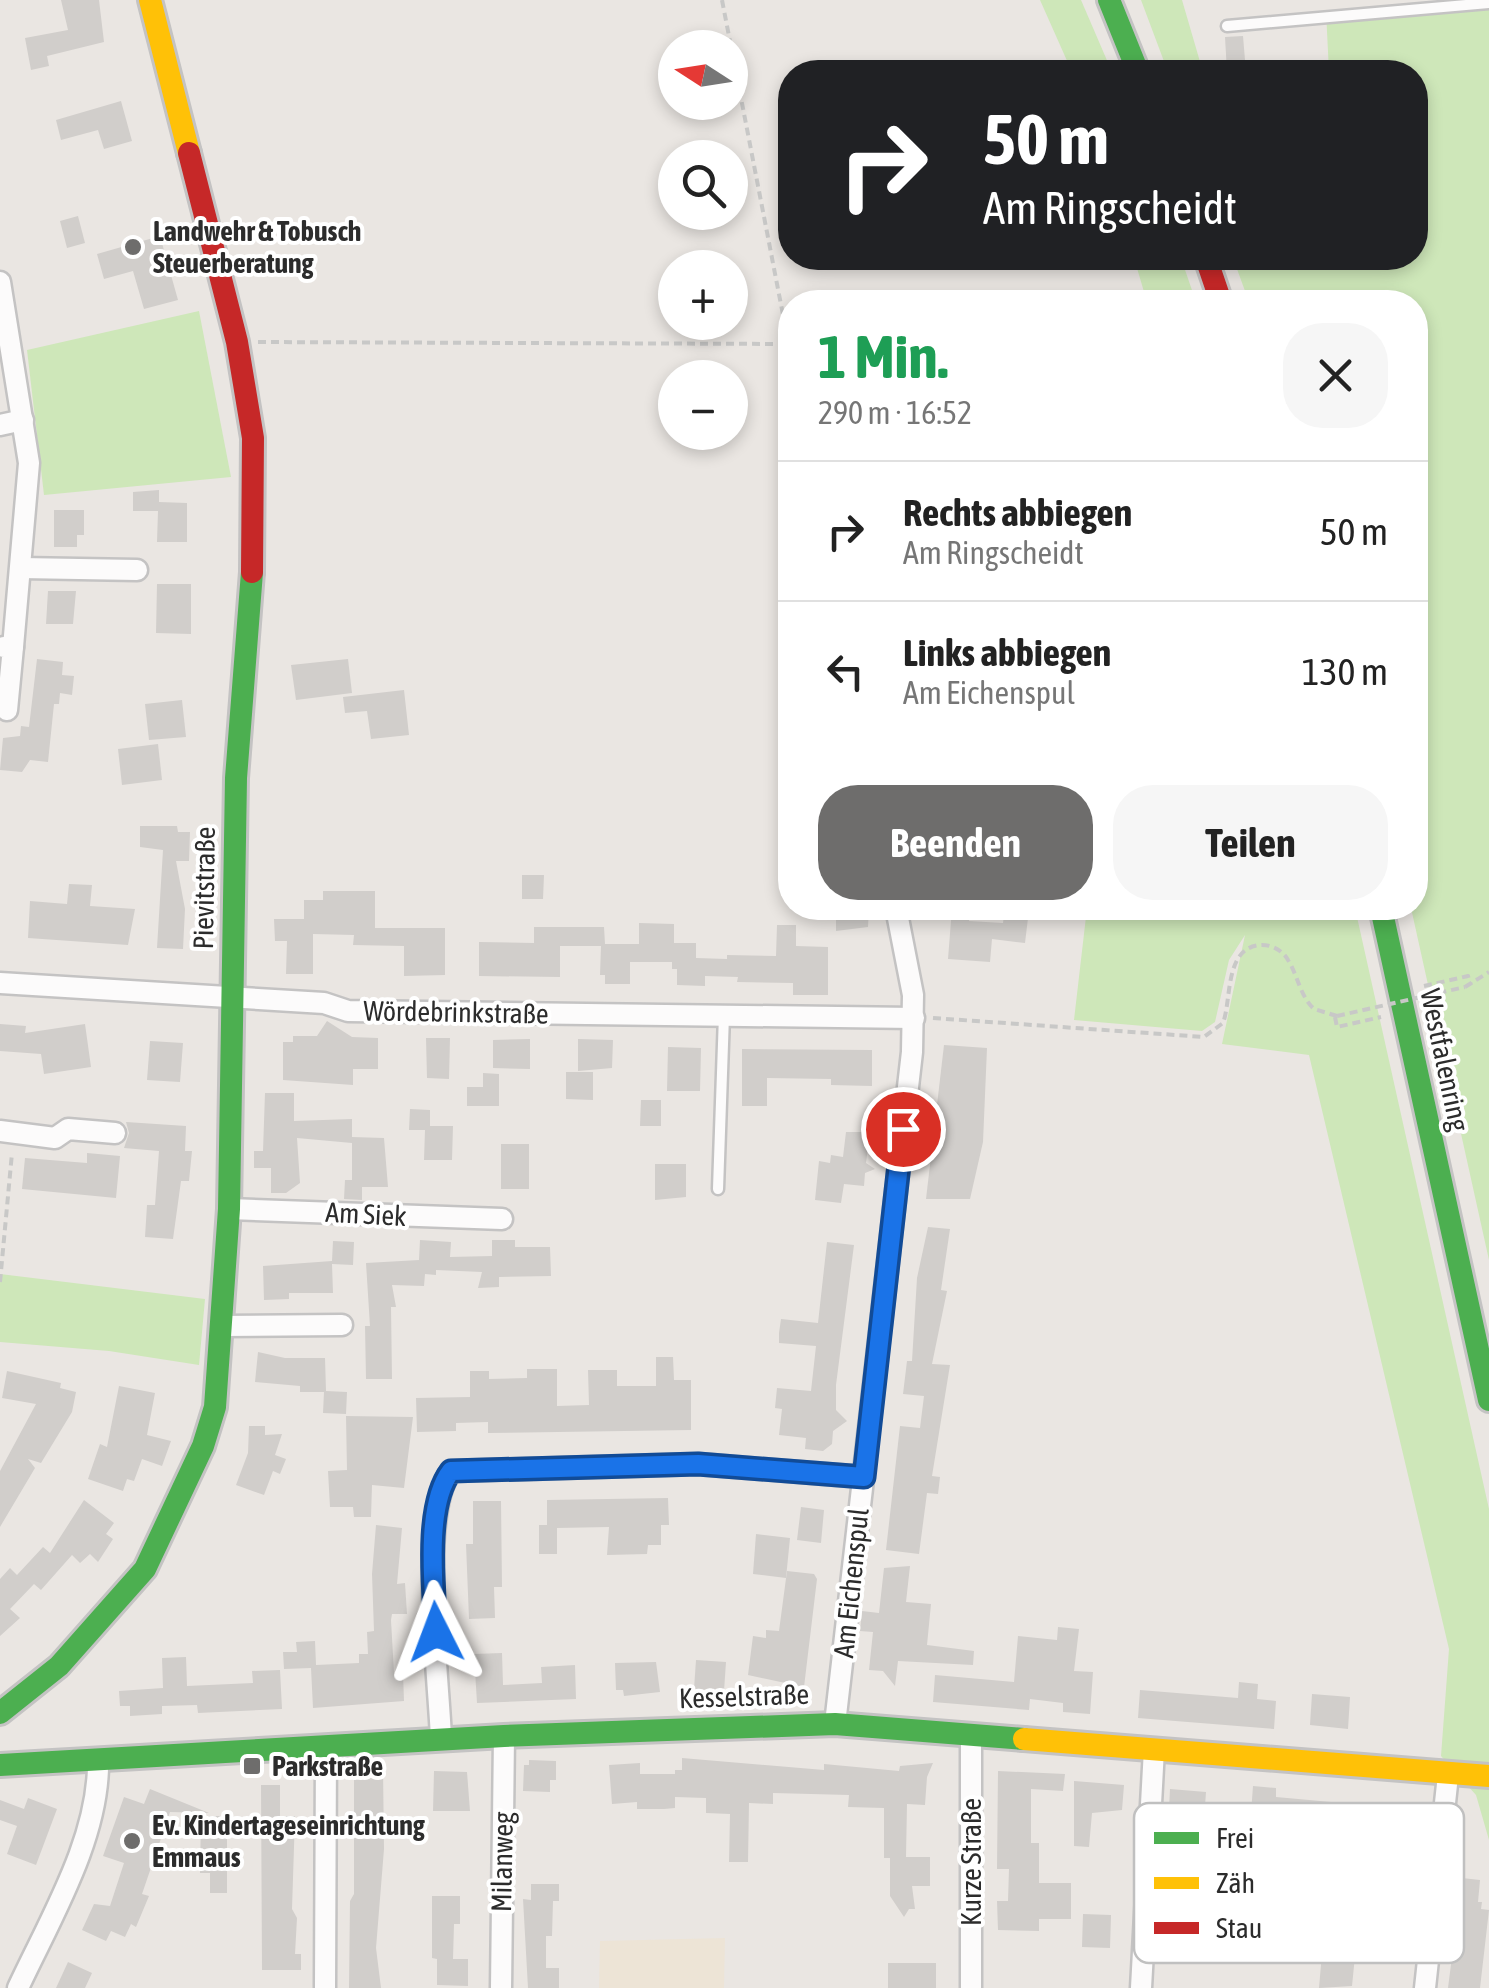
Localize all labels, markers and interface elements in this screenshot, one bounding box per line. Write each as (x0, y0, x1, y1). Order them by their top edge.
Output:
north arrow (658, 30, 748, 120)
map controls (658, 30, 748, 450)
text: 50 m (983, 99, 1109, 179)
icon: right (818, 100, 948, 230)
button: search (658, 140, 748, 230)
text: Am Ringscheidt (983, 182, 1237, 234)
place label: Landwehr & Tobusch Steuerberatung (153, 215, 361, 279)
marker: Landwehr & Tobusch Steuerberatung (122, 236, 144, 258)
button: + (658, 250, 748, 340)
text: 1 Min. (818, 322, 948, 391)
button: close (1283, 323, 1388, 428)
button: − (658, 360, 748, 450)
text: 290 m · 16:52 (818, 394, 972, 431)
text: Rechts abbiegen (903, 491, 1132, 534)
icon: right (818, 504, 873, 559)
text: 50 m (1320, 510, 1388, 553)
text: Am Ringscheidt (903, 534, 1084, 571)
text: Links abbiegen (903, 631, 1111, 674)
icon: left (818, 644, 873, 699)
text: 130 m (1302, 650, 1388, 693)
text: Am Eichenspul (903, 674, 1075, 711)
button: Beenden (818, 785, 1093, 900)
button: Teilen (1113, 785, 1388, 900)
street label: Pievitstraße (187, 826, 221, 950)
street label: Westfalenring (1414, 986, 1476, 1134)
street label: Wördebrinkstraße (363, 994, 549, 1030)
pin (861, 1087, 946, 1172)
icon: arrive (876, 1102, 931, 1157)
street label: Am Siek (325, 1196, 407, 1232)
street label: Am Eichenspul (827, 1506, 875, 1659)
position arrow (384, 1580, 488, 1684)
street label: Kesselstraße (678, 1678, 810, 1714)
place label: Parkstraße (272, 1750, 383, 1782)
marker: Parkstraße (241, 1755, 263, 1777)
street label: Kurze Straße (955, 1798, 987, 1926)
legend (1134, 1803, 1464, 1963)
place label: Ev. Kindertageseinrichtung Emmaus (152, 1809, 426, 1873)
street label: Milanweg (485, 1812, 519, 1912)
text: Frei (1216, 1822, 1254, 1854)
marker: Ev. Kindertageseinrichtung Emmaus (121, 1830, 143, 1852)
text: Zäh (1216, 1867, 1255, 1899)
text: Stau (1216, 1912, 1262, 1944)

